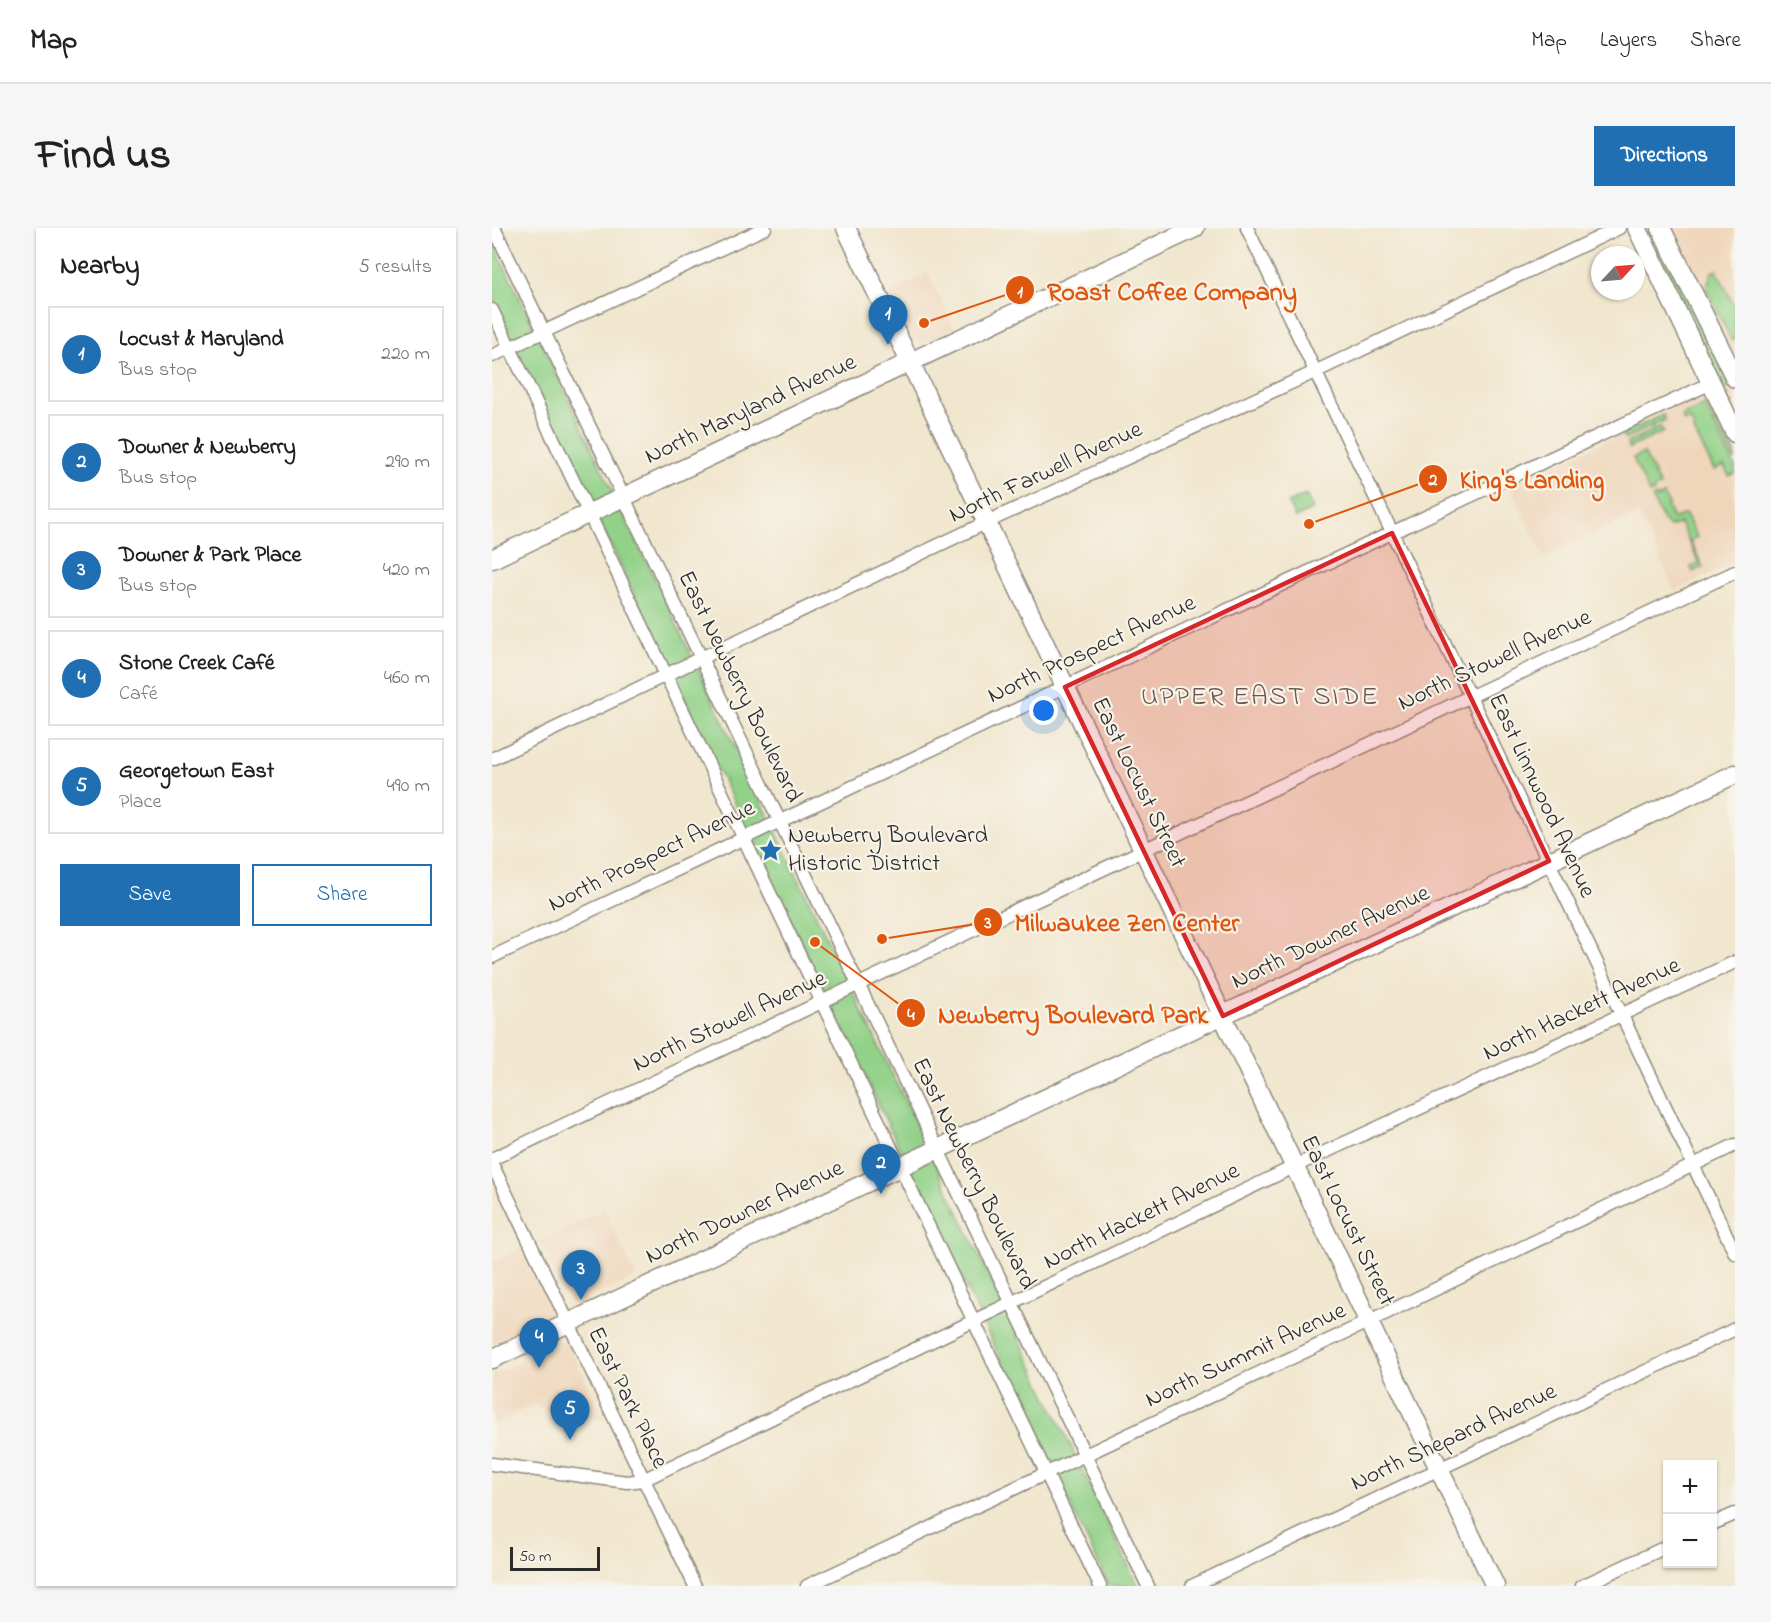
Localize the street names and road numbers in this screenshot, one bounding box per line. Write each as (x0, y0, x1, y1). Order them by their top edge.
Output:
street label: North Maryland Avenue (639, 345, 863, 475)
street label: North Farwell Avenue (944, 413, 1149, 533)
street label: East Newberry Boulevard (667, 565, 811, 810)
street label: North Prospect Avenue (982, 586, 1202, 714)
street label: North Stowell Avenue (1393, 601, 1598, 721)
street label: East Linnwood Avenue (1478, 688, 1604, 904)
street label: East Locust Street (1081, 692, 1195, 874)
street label: North Prospect Avenue (543, 792, 762, 922)
street label: North Downer Avenue (1226, 877, 1436, 999)
street label: North Hackett Avenue (1477, 949, 1687, 1071)
street label: North Stowell Avenue (628, 962, 833, 1082)
street label: East Newberry Boulevard (901, 1052, 1045, 1297)
street label: East Locust Street (1290, 1130, 1404, 1312)
street label: North Downer Avenue (640, 1152, 850, 1274)
street label: North Hackett Avenue (1038, 1154, 1246, 1280)
street label: North Summit Avenue (1140, 1294, 1352, 1418)
street label: East Park Place (578, 1321, 677, 1475)
street label: North Shepard Avenue (1345, 1375, 1563, 1501)

